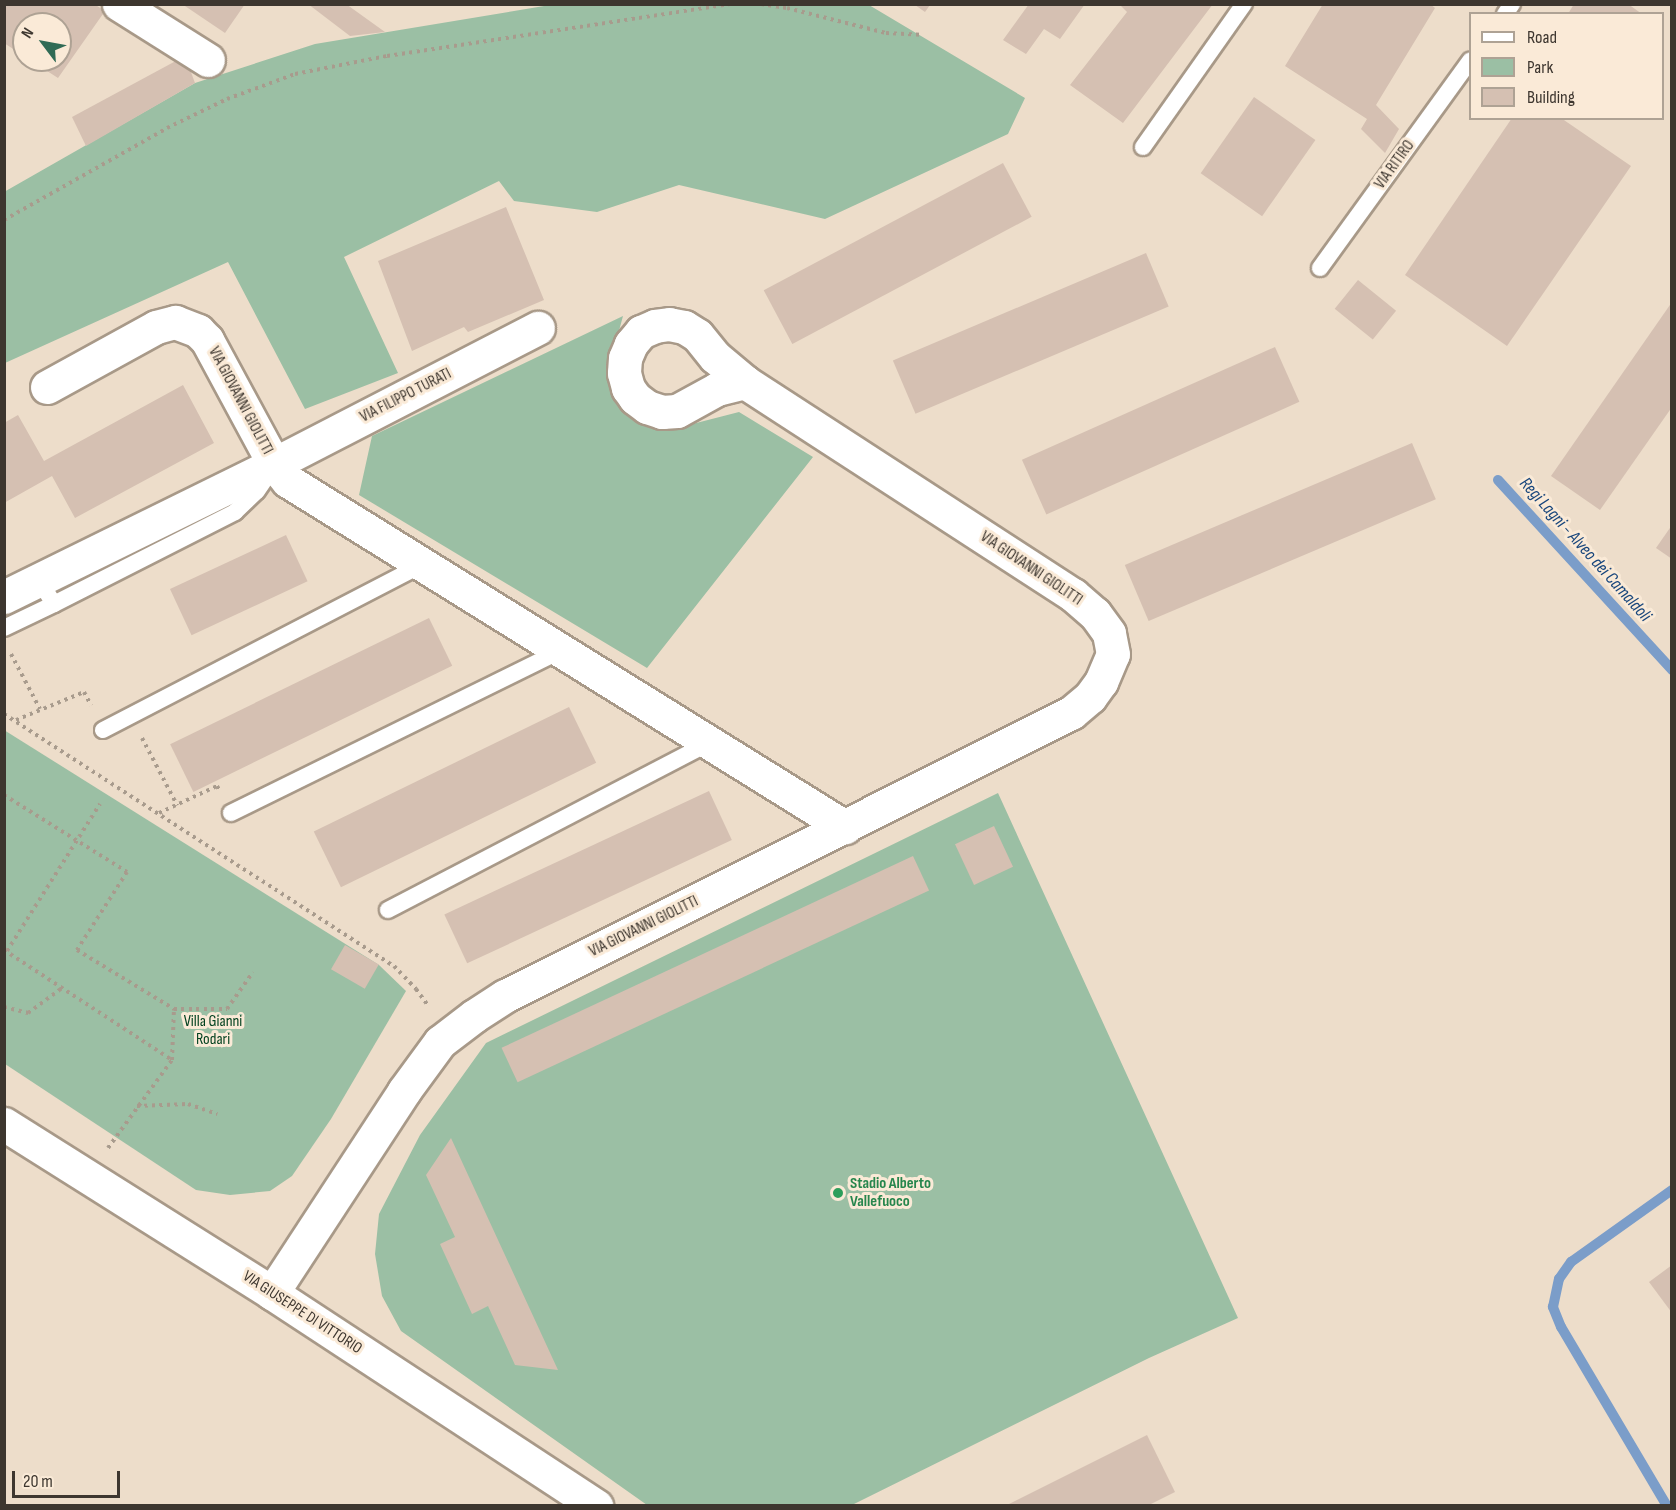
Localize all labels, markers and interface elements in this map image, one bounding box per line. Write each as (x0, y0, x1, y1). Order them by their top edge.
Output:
north arrow (12, 12, 72, 72)
legend (1469, 12, 1664, 120)
text: N (18, 25, 38, 42)
text: Road (1527, 27, 1557, 48)
text: Park (1527, 57, 1553, 78)
text: Building (1527, 87, 1575, 108)
street label: VIA RITIRO (1371, 137, 1419, 193)
street label: VIA GIOVANNI GIOLITTI (204, 344, 276, 458)
street label: VIA FILIPPO TURATI (357, 365, 455, 427)
water label: Regi Lagni - Alveo dei Camaldoli (1514, 473, 1656, 627)
street label: VIA GIOVANNI GIOLITTI (976, 528, 1086, 610)
street label: VIA GIOVANNI GIOLITTI (586, 892, 702, 962)
park label: Villa Gianni Rodari (184, 1012, 242, 1050)
place label: Stadio Alberto Vallefuoco (850, 1174, 931, 1212)
marker: Stadio Alberto Vallefuoco (831, 1186, 845, 1200)
street label: VIA GIUSEPPE DI VITTORIO (239, 1267, 365, 1359)
scale bar (15, 1459, 123, 1497)
text: 20 m (23, 1471, 53, 1492)

